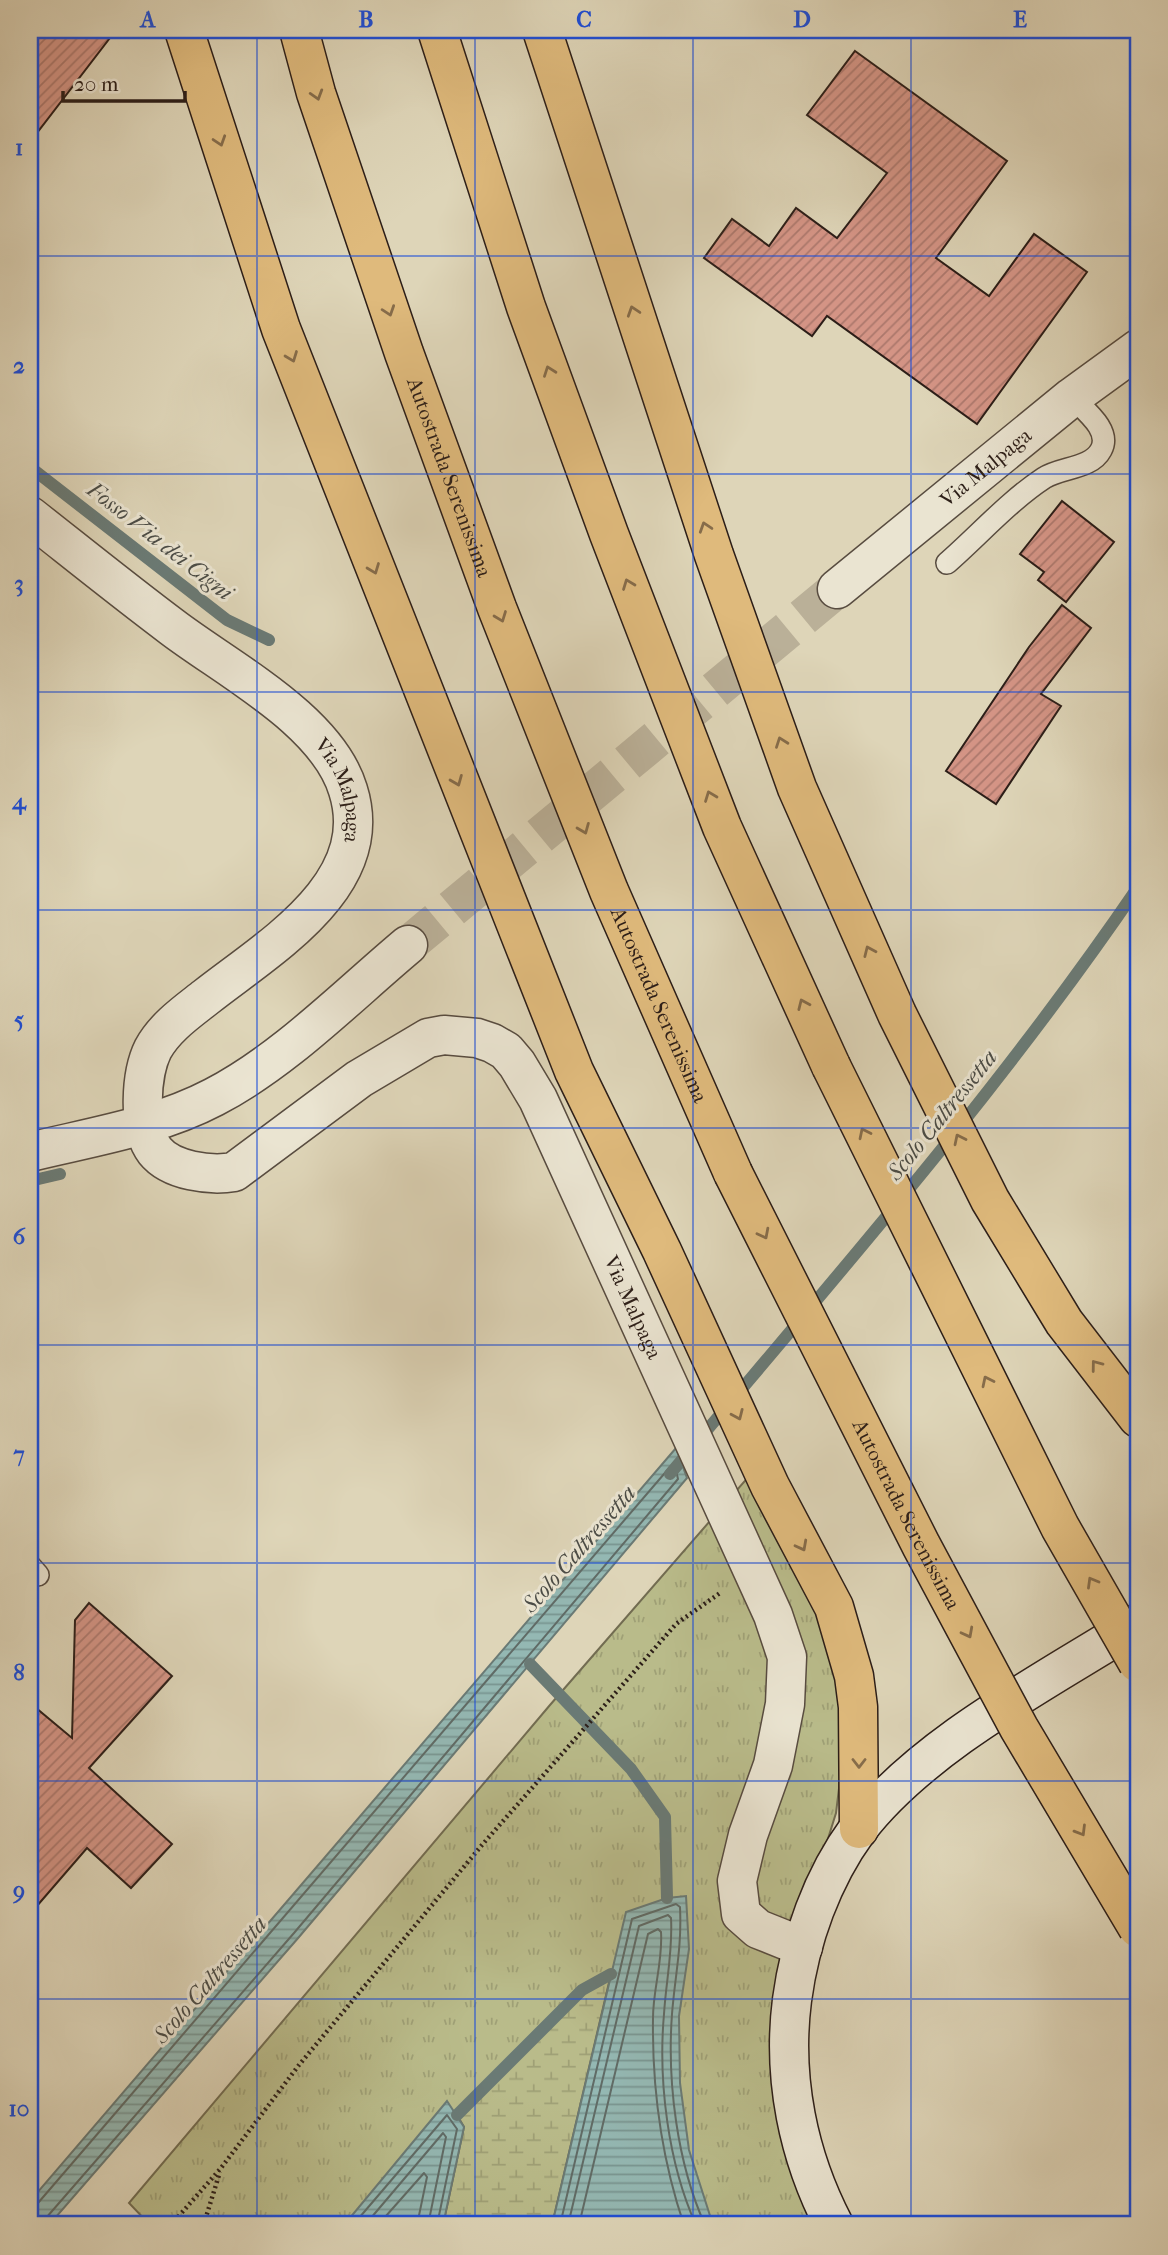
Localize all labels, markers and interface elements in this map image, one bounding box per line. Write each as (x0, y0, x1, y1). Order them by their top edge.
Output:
text: A (139, 6, 157, 33)
text: B (359, 6, 374, 33)
text: C (576, 6, 592, 33)
text: D (793, 6, 811, 33)
text: E (1013, 6, 1027, 33)
scale bar (63, 60, 186, 104)
text: 20 m (74, 72, 119, 96)
one-way arrow (309, 89, 324, 101)
text: 1 (15, 134, 23, 161)
one-way arrow (212, 135, 226, 147)
one-way arrow (381, 305, 396, 317)
one-way arrow (627, 306, 641, 318)
one-way arrow (283, 351, 297, 363)
text: 2 (13, 352, 25, 379)
one-way arrow (544, 365, 558, 377)
street label: Autostrada Serenissima (402, 373, 497, 581)
street label: Via Malpaga (934, 423, 1036, 513)
water label: Fosso Via dei Cigni (81, 475, 239, 607)
one-way arrow (699, 522, 713, 534)
one-way arrow (366, 563, 380, 575)
text: 3 (14, 570, 24, 597)
one-way arrow (623, 579, 637, 591)
one-way arrow (492, 611, 506, 623)
street label: Via Malpaga (309, 732, 365, 845)
one-way arrow (775, 736, 789, 748)
one-way arrow (449, 774, 463, 786)
text: 4 (11, 788, 27, 815)
one-way arrow (705, 791, 719, 803)
one-way arrow (576, 822, 590, 834)
street label: Autostrada Serenissima (605, 903, 713, 1107)
one-way arrow (863, 946, 877, 958)
one-way arrow (797, 999, 811, 1011)
text: 5 (14, 1006, 24, 1033)
water label: Scolo Caltressetta (881, 1045, 1003, 1186)
one-way arrow (859, 1128, 873, 1140)
one-way arrow (954, 1134, 968, 1146)
text: 6 (13, 1223, 26, 1250)
one-way arrow (756, 1227, 770, 1239)
street label: Via Malpaga (599, 1251, 667, 1363)
one-way arrow (1092, 1360, 1104, 1372)
one-way arrow (982, 1376, 996, 1388)
one-way arrow (730, 1408, 744, 1420)
street label: Autostrada Serenissima (847, 1414, 966, 1614)
text: 7 (12, 1441, 25, 1468)
water label: Scolo Caltressetta (516, 1480, 642, 1619)
one-way arrow (793, 1539, 807, 1552)
one-way arrow (1087, 1577, 1100, 1590)
one-way arrow (960, 1626, 973, 1638)
text: 8 (13, 1659, 25, 1686)
one-way arrow (851, 1758, 867, 1768)
one-way arrow (1072, 1823, 1085, 1836)
text: 9 (12, 1877, 25, 1904)
water label: Scolo Caltressetta (147, 1911, 273, 2050)
text: 10 (9, 2095, 29, 2122)

